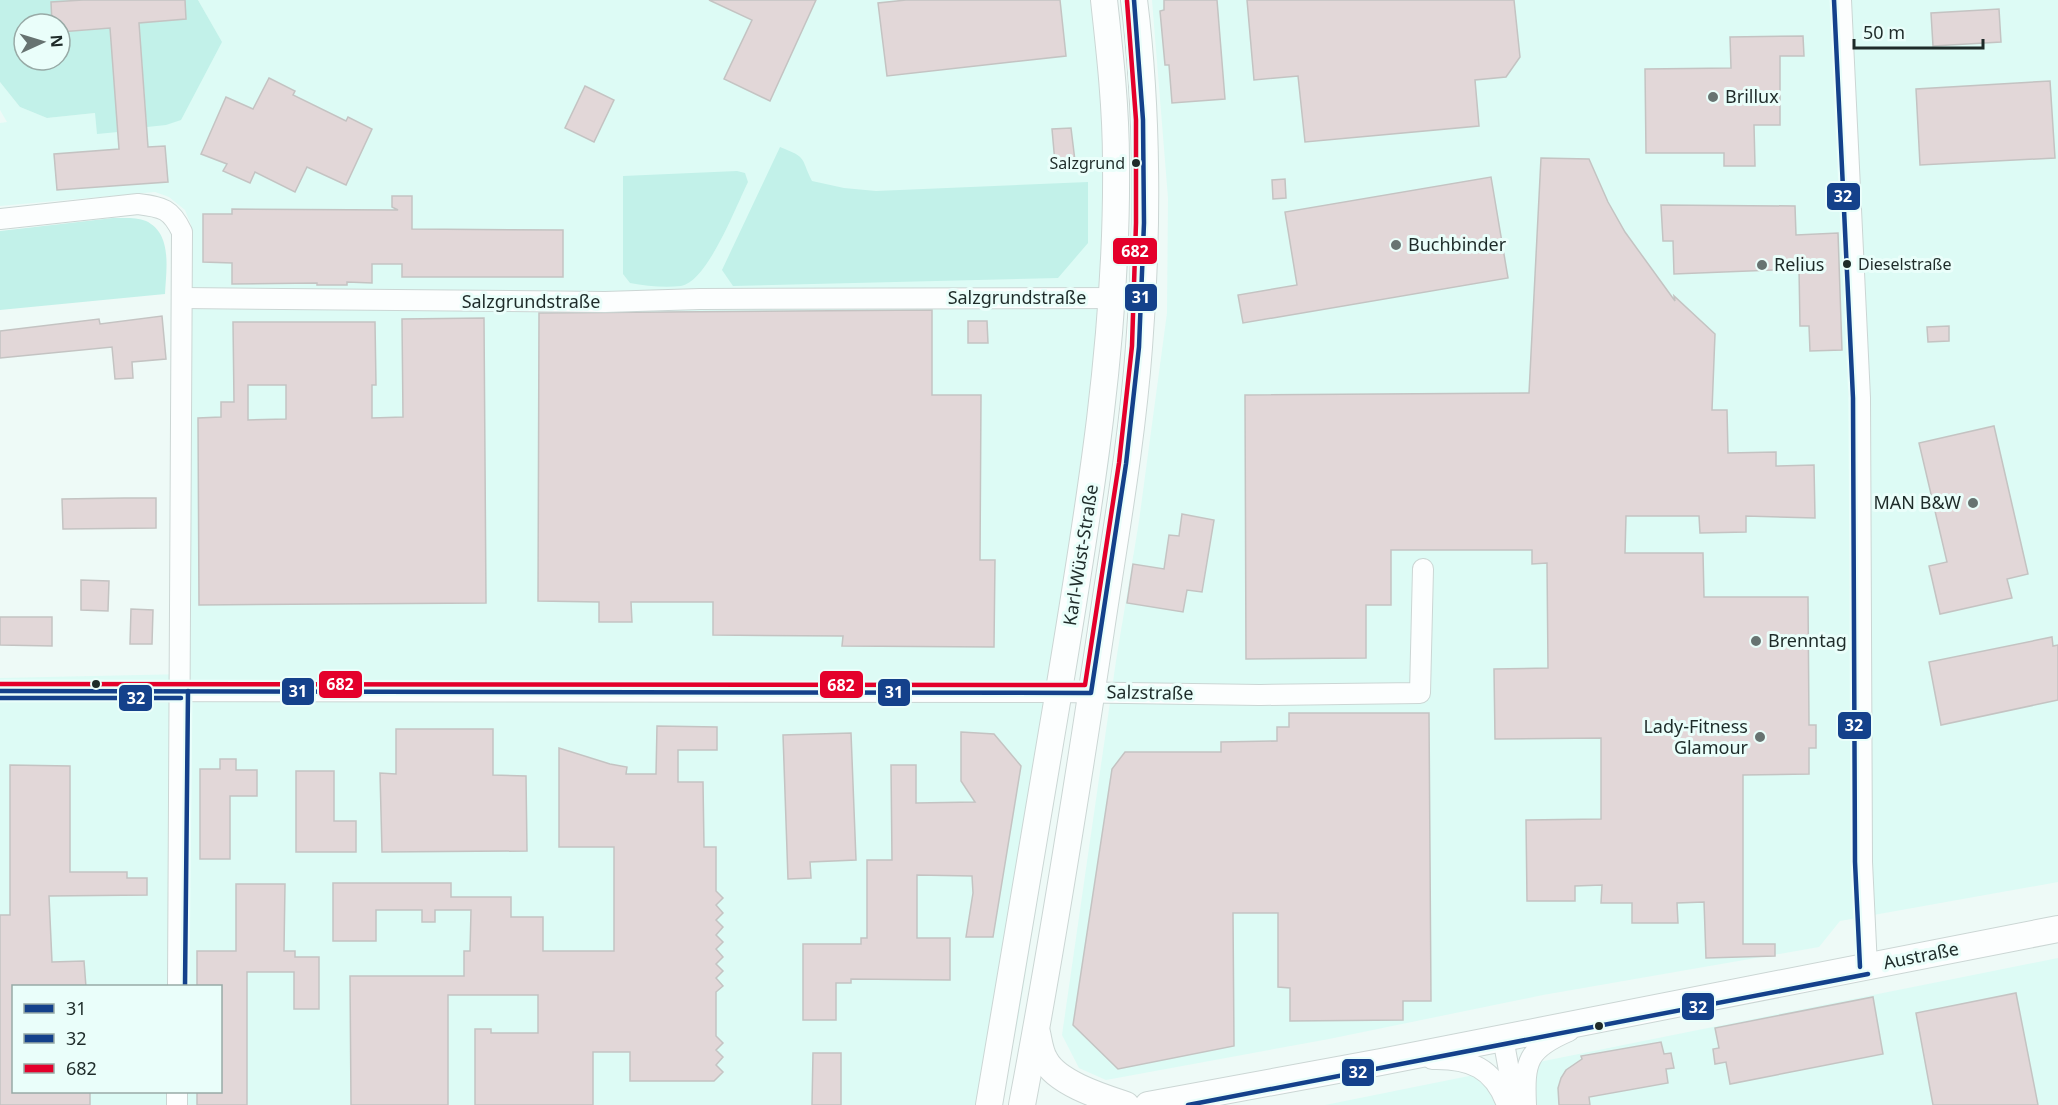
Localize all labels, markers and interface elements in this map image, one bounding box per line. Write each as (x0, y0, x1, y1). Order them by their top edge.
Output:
north arrow (12, 12, 72, 72)
scale bar (1854, 12, 1983, 50)
text: 50 m (1863, 20, 1905, 44)
text: N (46, 34, 68, 48)
place label: Brillux (1725, 84, 1779, 108)
marker: Brillux (1706, 90, 1720, 104)
place label: Salzgrund (1050, 152, 1125, 174)
marker: Salzgrund (1130, 157, 1142, 169)
line badge: 32 (1826, 182, 1861, 211)
text: 32 (1834, 185, 1852, 207)
place label: Buchbinder (1408, 232, 1507, 256)
line badge: 682 (1112, 237, 1158, 265)
marker: Buchbinder (1389, 238, 1403, 252)
text: 682 (1121, 240, 1149, 262)
place label: Relius (1774, 252, 1824, 276)
place label: Dieselstraße (1858, 253, 1951, 275)
marker: Relius (1755, 258, 1769, 272)
marker: Dieselstraße (1841, 258, 1853, 270)
line badge: 31 (1124, 283, 1158, 312)
street label: Salzgrundstraße (948, 285, 1086, 309)
text: 31 (1132, 286, 1150, 308)
street label: Salzgrundstraße (462, 289, 600, 313)
street label: Karl-Wüst-Straße (1057, 482, 1103, 627)
place label: MAN B&W (1874, 490, 1961, 514)
marker: MAN B&W (1966, 496, 1980, 510)
place label: Brenntag (1768, 628, 1847, 652)
marker: Brenntag (1749, 634, 1763, 648)
line badge: 682 (318, 670, 363, 699)
line badge: 682 (819, 670, 864, 699)
text: 682 (326, 673, 354, 695)
text: 682 (827, 674, 855, 696)
line badge: 31 (281, 677, 315, 706)
unlabelled marker (90, 678, 102, 690)
line badge: 31 (877, 678, 911, 707)
street label: Salzstraße (1106, 679, 1194, 705)
text: 31 (289, 680, 307, 702)
text: 31 (885, 681, 903, 703)
line badge: 32 (118, 684, 153, 712)
text: 32 (127, 687, 145, 709)
line badge: 32 (1837, 711, 1872, 740)
place label: Lady-Fitness Glamour (1643, 714, 1749, 759)
text: 32 (1845, 714, 1863, 736)
marker: Lady-Fitness Glamour (1753, 730, 1767, 744)
street label: Austraße (1881, 936, 1961, 974)
legend (12, 985, 222, 1093)
line badge: 32 (1681, 992, 1715, 1021)
text: 31 (66, 996, 87, 1020)
text: 32 (1689, 996, 1707, 1018)
unlabelled marker (1593, 1020, 1605, 1032)
text: 32 (66, 1026, 87, 1050)
text: 682 (66, 1056, 97, 1080)
line badge: 32 (1341, 1058, 1375, 1087)
text: 32 (1349, 1061, 1367, 1083)

